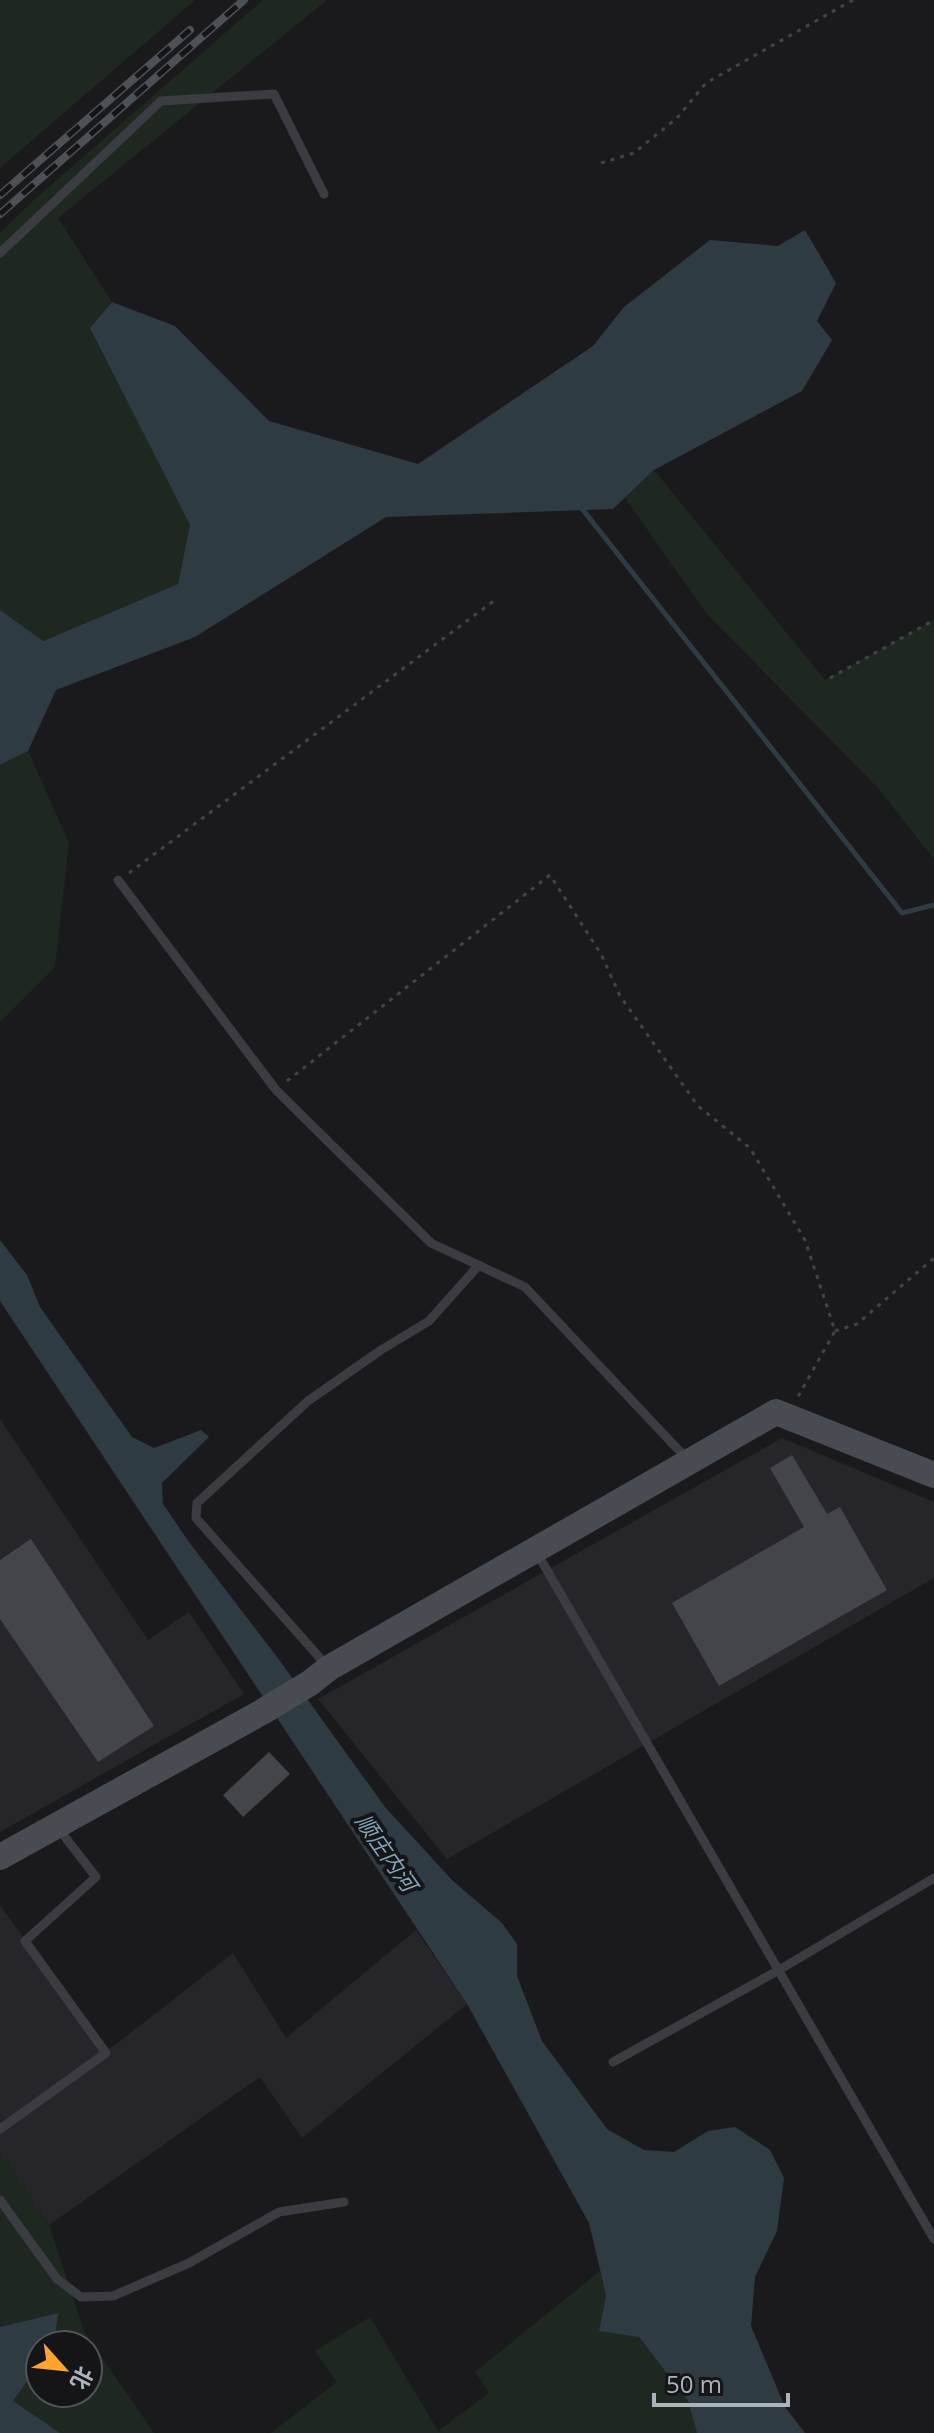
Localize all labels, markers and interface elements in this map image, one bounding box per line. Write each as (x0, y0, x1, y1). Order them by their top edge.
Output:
water label: 顺庄内河 (349, 1807, 427, 1900)
north arrow (24, 2329, 104, 2409)
scale bar (654, 2357, 788, 2407)
text: 北 (64, 2362, 101, 2395)
text: 50 m (666, 2367, 722, 2400)

